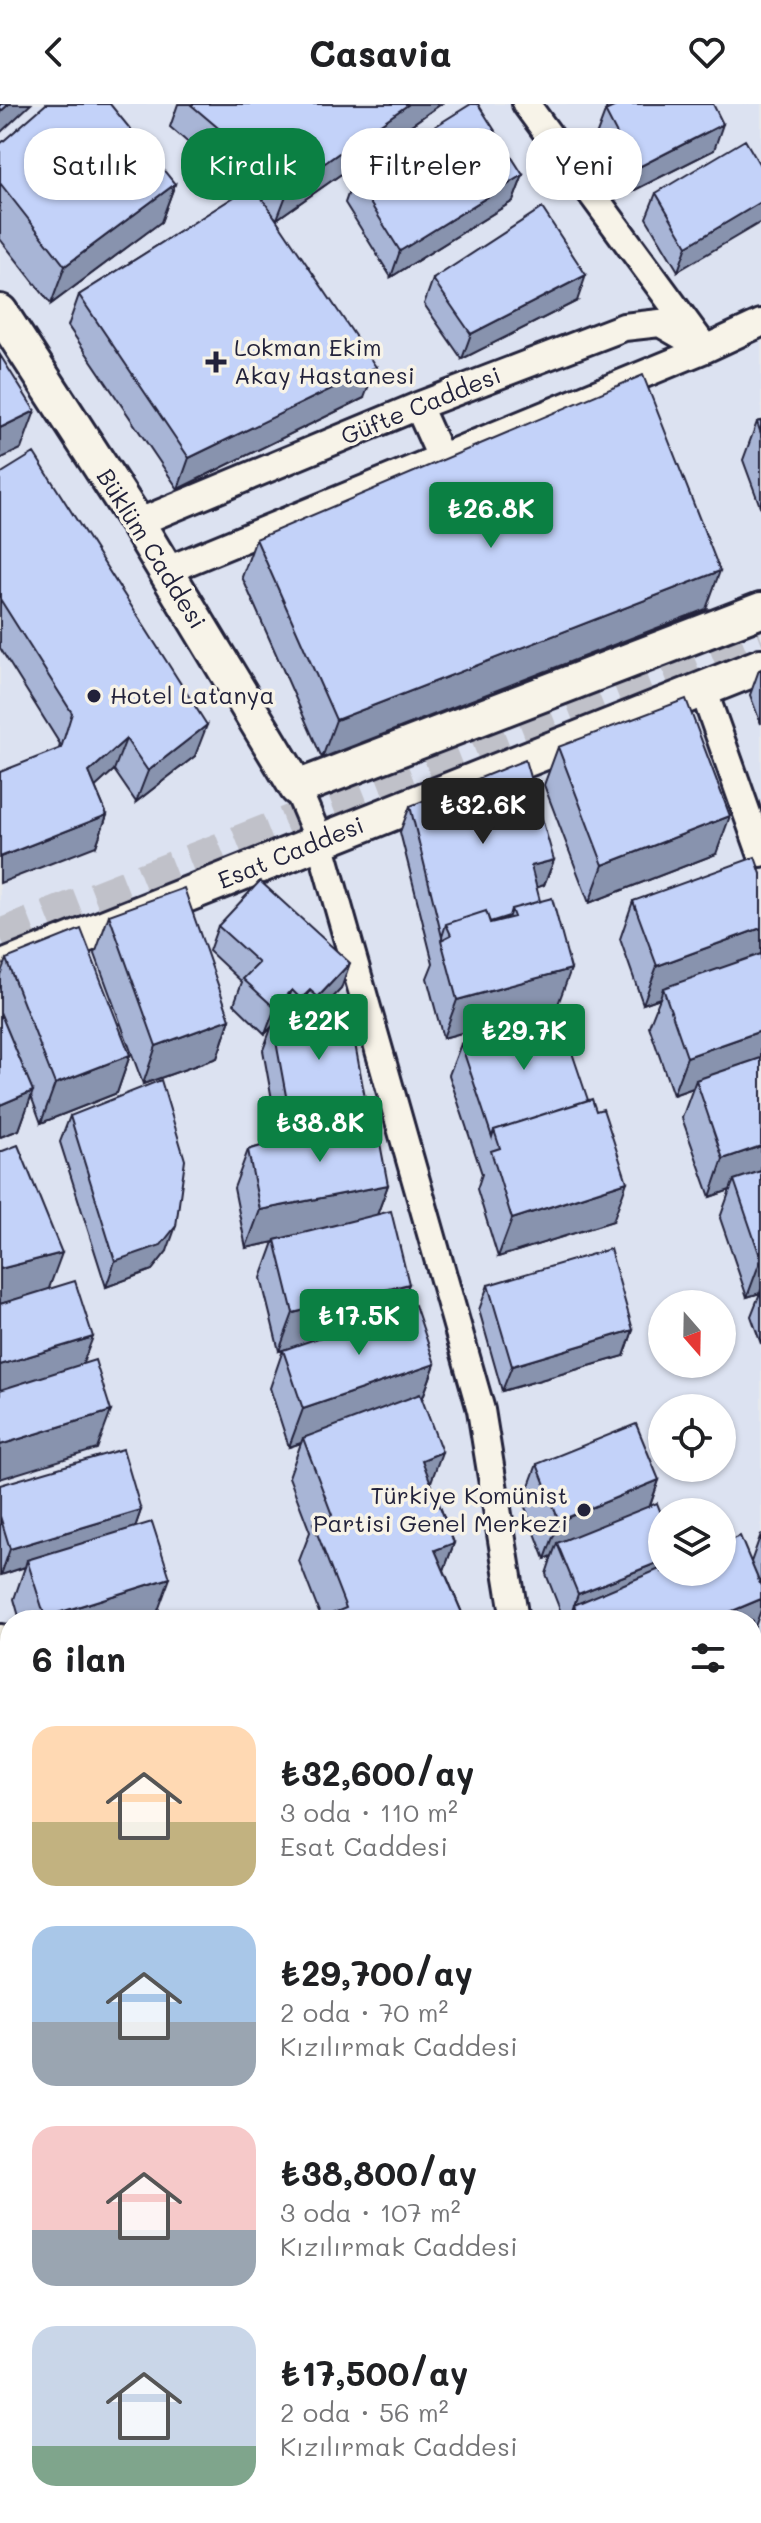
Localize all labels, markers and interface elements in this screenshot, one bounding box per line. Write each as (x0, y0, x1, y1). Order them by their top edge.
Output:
text: Casavia (309, 29, 452, 76)
icon: back (32, 30, 76, 74)
icon: heart (685, 30, 729, 74)
chip: Satılık (24, 128, 165, 200)
chip: Kiralık (181, 128, 325, 200)
chip: Filtreler (341, 128, 510, 200)
chip: Yeni (526, 128, 642, 200)
place label: Lokman Ekim Akay Hastanesi (234, 331, 415, 390)
marker: Lokman Ekim Akay Hastanesi (205, 351, 227, 373)
street label: Güfte Caddesi (336, 358, 505, 451)
street label: Büklüm Caddesi (91, 462, 214, 634)
pin: ₺26.8K (426, 482, 556, 550)
text: ₺26.8K (447, 491, 535, 525)
place label: Hotel Latanya (110, 679, 274, 710)
marker: Hotel Latanya (85, 687, 103, 705)
pin: ₺32.6K (418, 778, 548, 846)
text: ₺32.6K (439, 787, 527, 821)
street label: Esat Caddesi (213, 808, 368, 895)
pin: ₺22K (272, 994, 366, 1062)
text: ₺22K (288, 1003, 350, 1037)
pin: ₺29.7K (459, 1004, 589, 1072)
text: ₺29.7K (481, 1013, 567, 1047)
pin: ₺38.8K (255, 1096, 385, 1164)
text: ₺38.8K (275, 1105, 365, 1139)
pin: ₺17.5K (294, 1289, 424, 1357)
north arrow (648, 1290, 736, 1378)
map controls (648, 1290, 736, 1586)
text: ₺17.5K (318, 1298, 400, 1332)
button: locate (648, 1394, 736, 1482)
place label: Türkiye Komünist Partisi Genel Merkezi (313, 1479, 568, 1538)
button: layers (648, 1498, 736, 1586)
marker: Türkiye Komünist Partisi Genel Merkezi (575, 1501, 593, 1519)
text: 6 ilan (32, 1636, 126, 1681)
icon: filters (686, 1636, 730, 1680)
text: ₺32,600/ay (280, 1750, 475, 1795)
icon: home (96, 1758, 192, 1854)
text: 3 oda · 110 m² (280, 1795, 458, 1829)
text: Esat Caddesi (280, 1829, 448, 1863)
text: ₺29,700/ay (280, 1950, 473, 1995)
icon: home (96, 1958, 192, 2054)
text: 2 oda · 70 m² (280, 1995, 448, 2029)
text: Kızılırmak Caddesi (280, 2029, 518, 2063)
text: ₺38,800/ay (280, 2150, 477, 2195)
icon: home (96, 2158, 192, 2254)
text: 3 oda · 107 m² (280, 2195, 461, 2229)
text: Kızılırmak Caddesi (280, 2229, 518, 2263)
text: ₺17,500/ay (280, 2350, 468, 2395)
icon: home (96, 2358, 192, 2454)
text: 2 oda · 56 m² (280, 2395, 449, 2429)
text: Kızılırmak Caddesi (280, 2429, 518, 2463)

